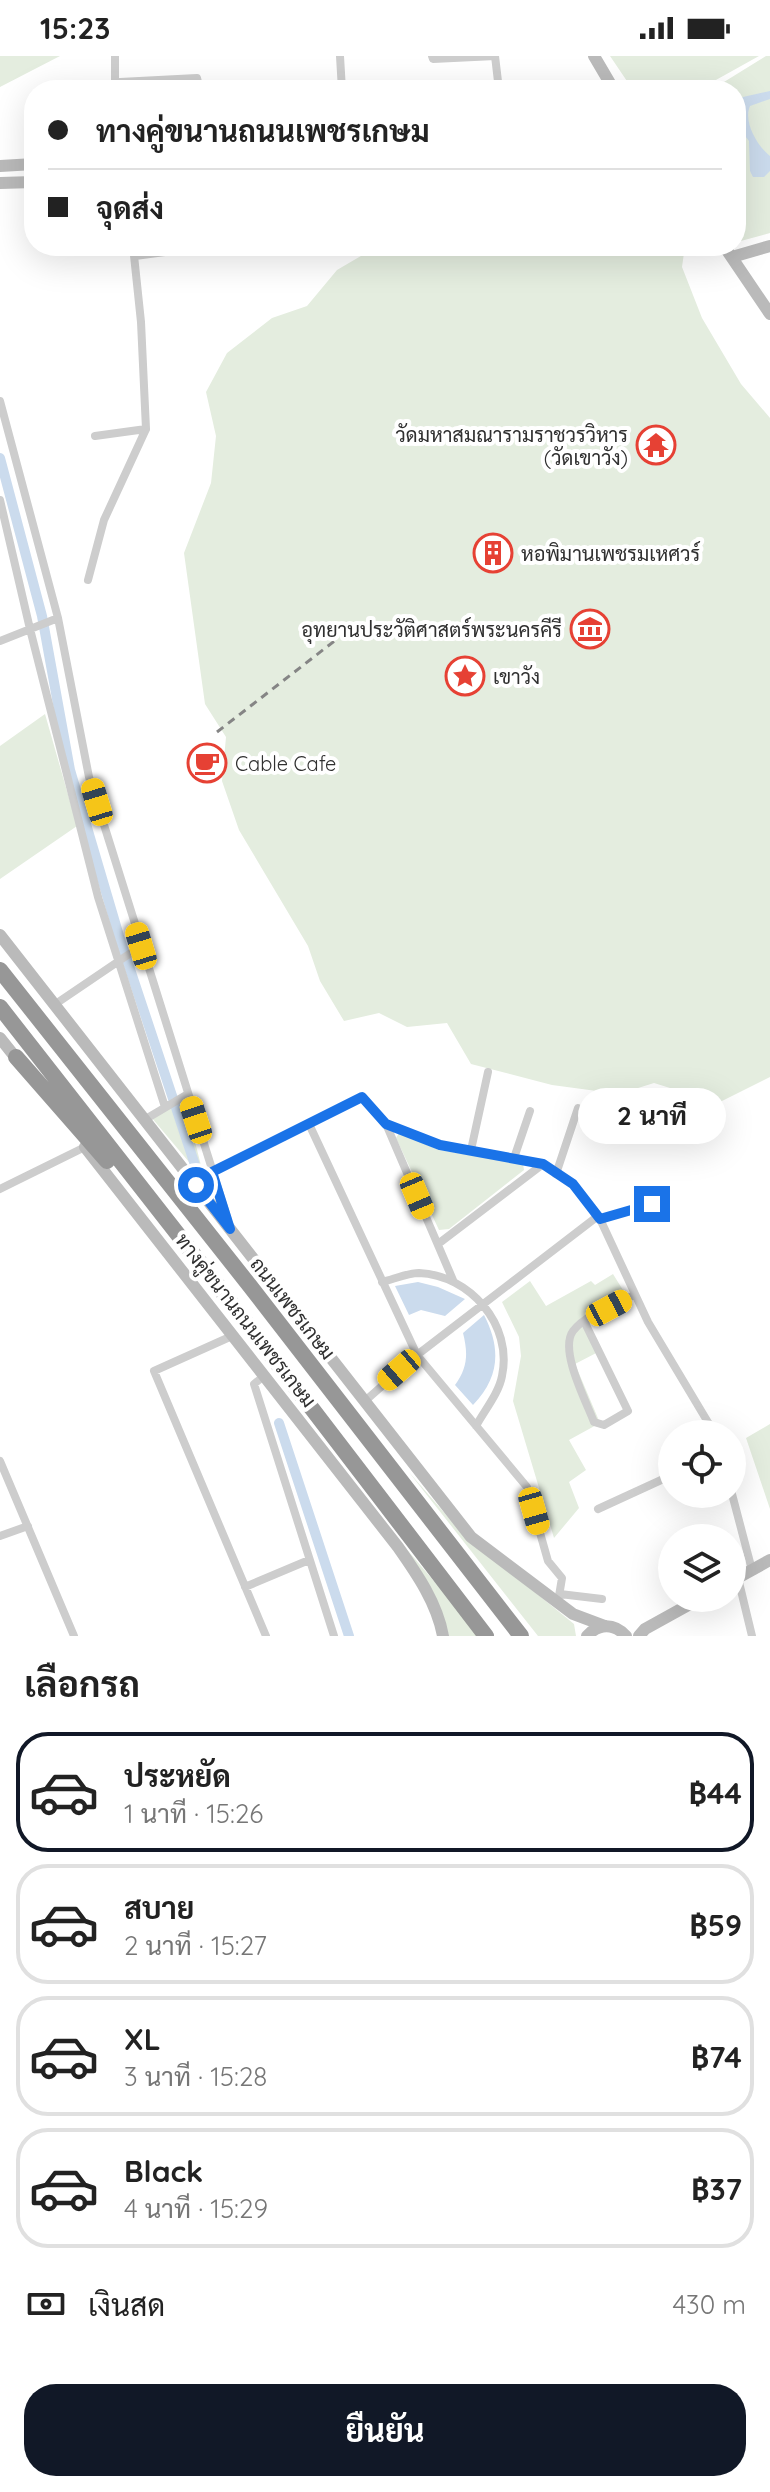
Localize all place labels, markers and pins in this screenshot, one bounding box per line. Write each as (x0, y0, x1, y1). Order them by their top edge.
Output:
place label: วัดมหาสมณารามราชวรวิหาร (วัดเขาวัง) (396, 422, 628, 470)
temple icon: วัดมหาสมณารามราชวรวิหาร (วัดเขาวัง) (635, 424, 677, 466)
building icon: หอพิมานเพชรมเหศวร์ (472, 532, 514, 574)
place label: หอพิมานเพชรมเหศวร์ (521, 540, 700, 566)
museum icon: อุทยานประวัติศาสตร์พระนครคีรี (569, 608, 611, 650)
place label: อุทยานประวัติศาสตร์พระนครคีรี (301, 616, 562, 644)
place icon: เขาวัง (444, 655, 486, 697)
place label: เขาวัง (493, 664, 540, 689)
cafe icon: Cable Cafe (186, 742, 228, 784)
place label: Cable Cafe (235, 751, 336, 776)

